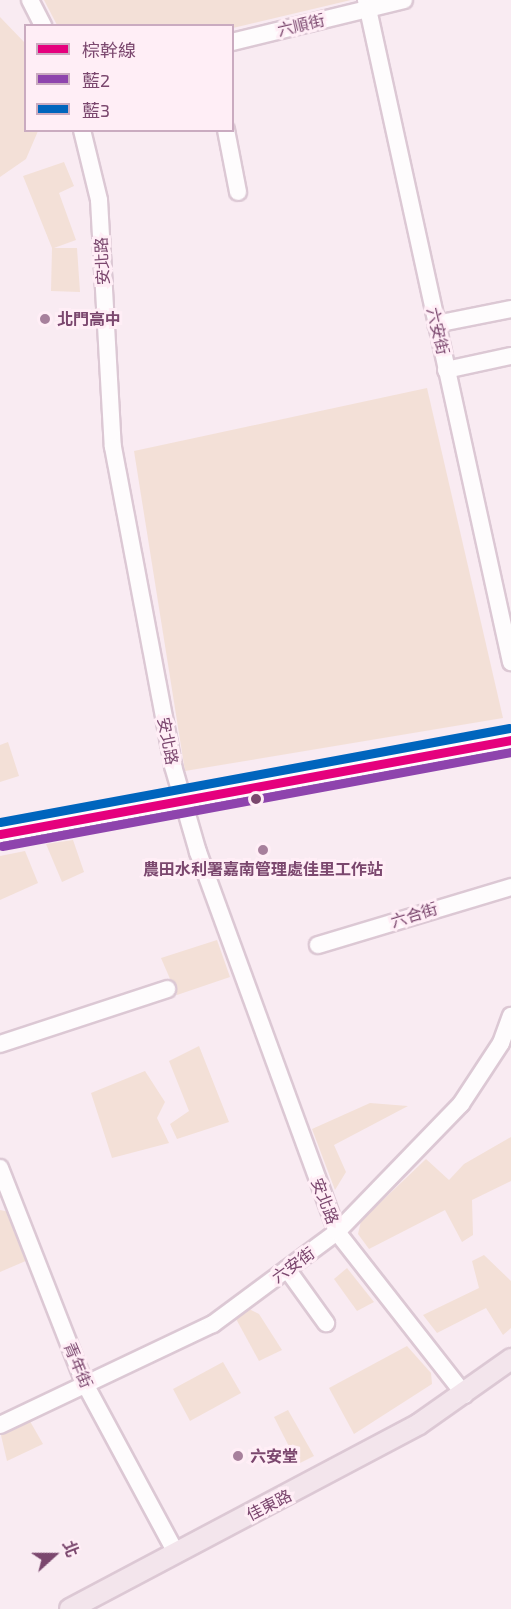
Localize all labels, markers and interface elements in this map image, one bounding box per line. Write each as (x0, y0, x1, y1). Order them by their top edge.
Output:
street label: 六順街 (275, 10, 327, 40)
legend (24, 24, 234, 132)
text: 棕幹線 (82, 39, 136, 61)
text: 藍2 (82, 69, 110, 91)
text: 藍3 (82, 99, 110, 121)
street label: 安北路 (91, 237, 113, 285)
street label: 六安街 (423, 305, 453, 357)
place label: 北門高中 (57, 309, 121, 329)
marker: 北門高中 (38, 312, 52, 326)
street label: 安北路 (154, 716, 182, 766)
unlabelled marker (250, 793, 262, 805)
marker: 農田水利署嘉南管理處佳里工作站 (256, 843, 270, 857)
place label: 農田水利署嘉南管理處佳里工作站 (143, 859, 383, 879)
street label: 六合街 (388, 899, 440, 931)
street label: 安北路 (307, 1175, 343, 1227)
street label: 六安街 (268, 1243, 318, 1287)
street label: 青年街 (60, 1339, 96, 1391)
place label: 六安堂 (250, 1446, 298, 1466)
marker: 六安堂 (231, 1449, 245, 1463)
street label: 佳東路 (243, 1486, 295, 1524)
north arrow (24, 1525, 84, 1585)
text: 北 (60, 1537, 83, 1559)

